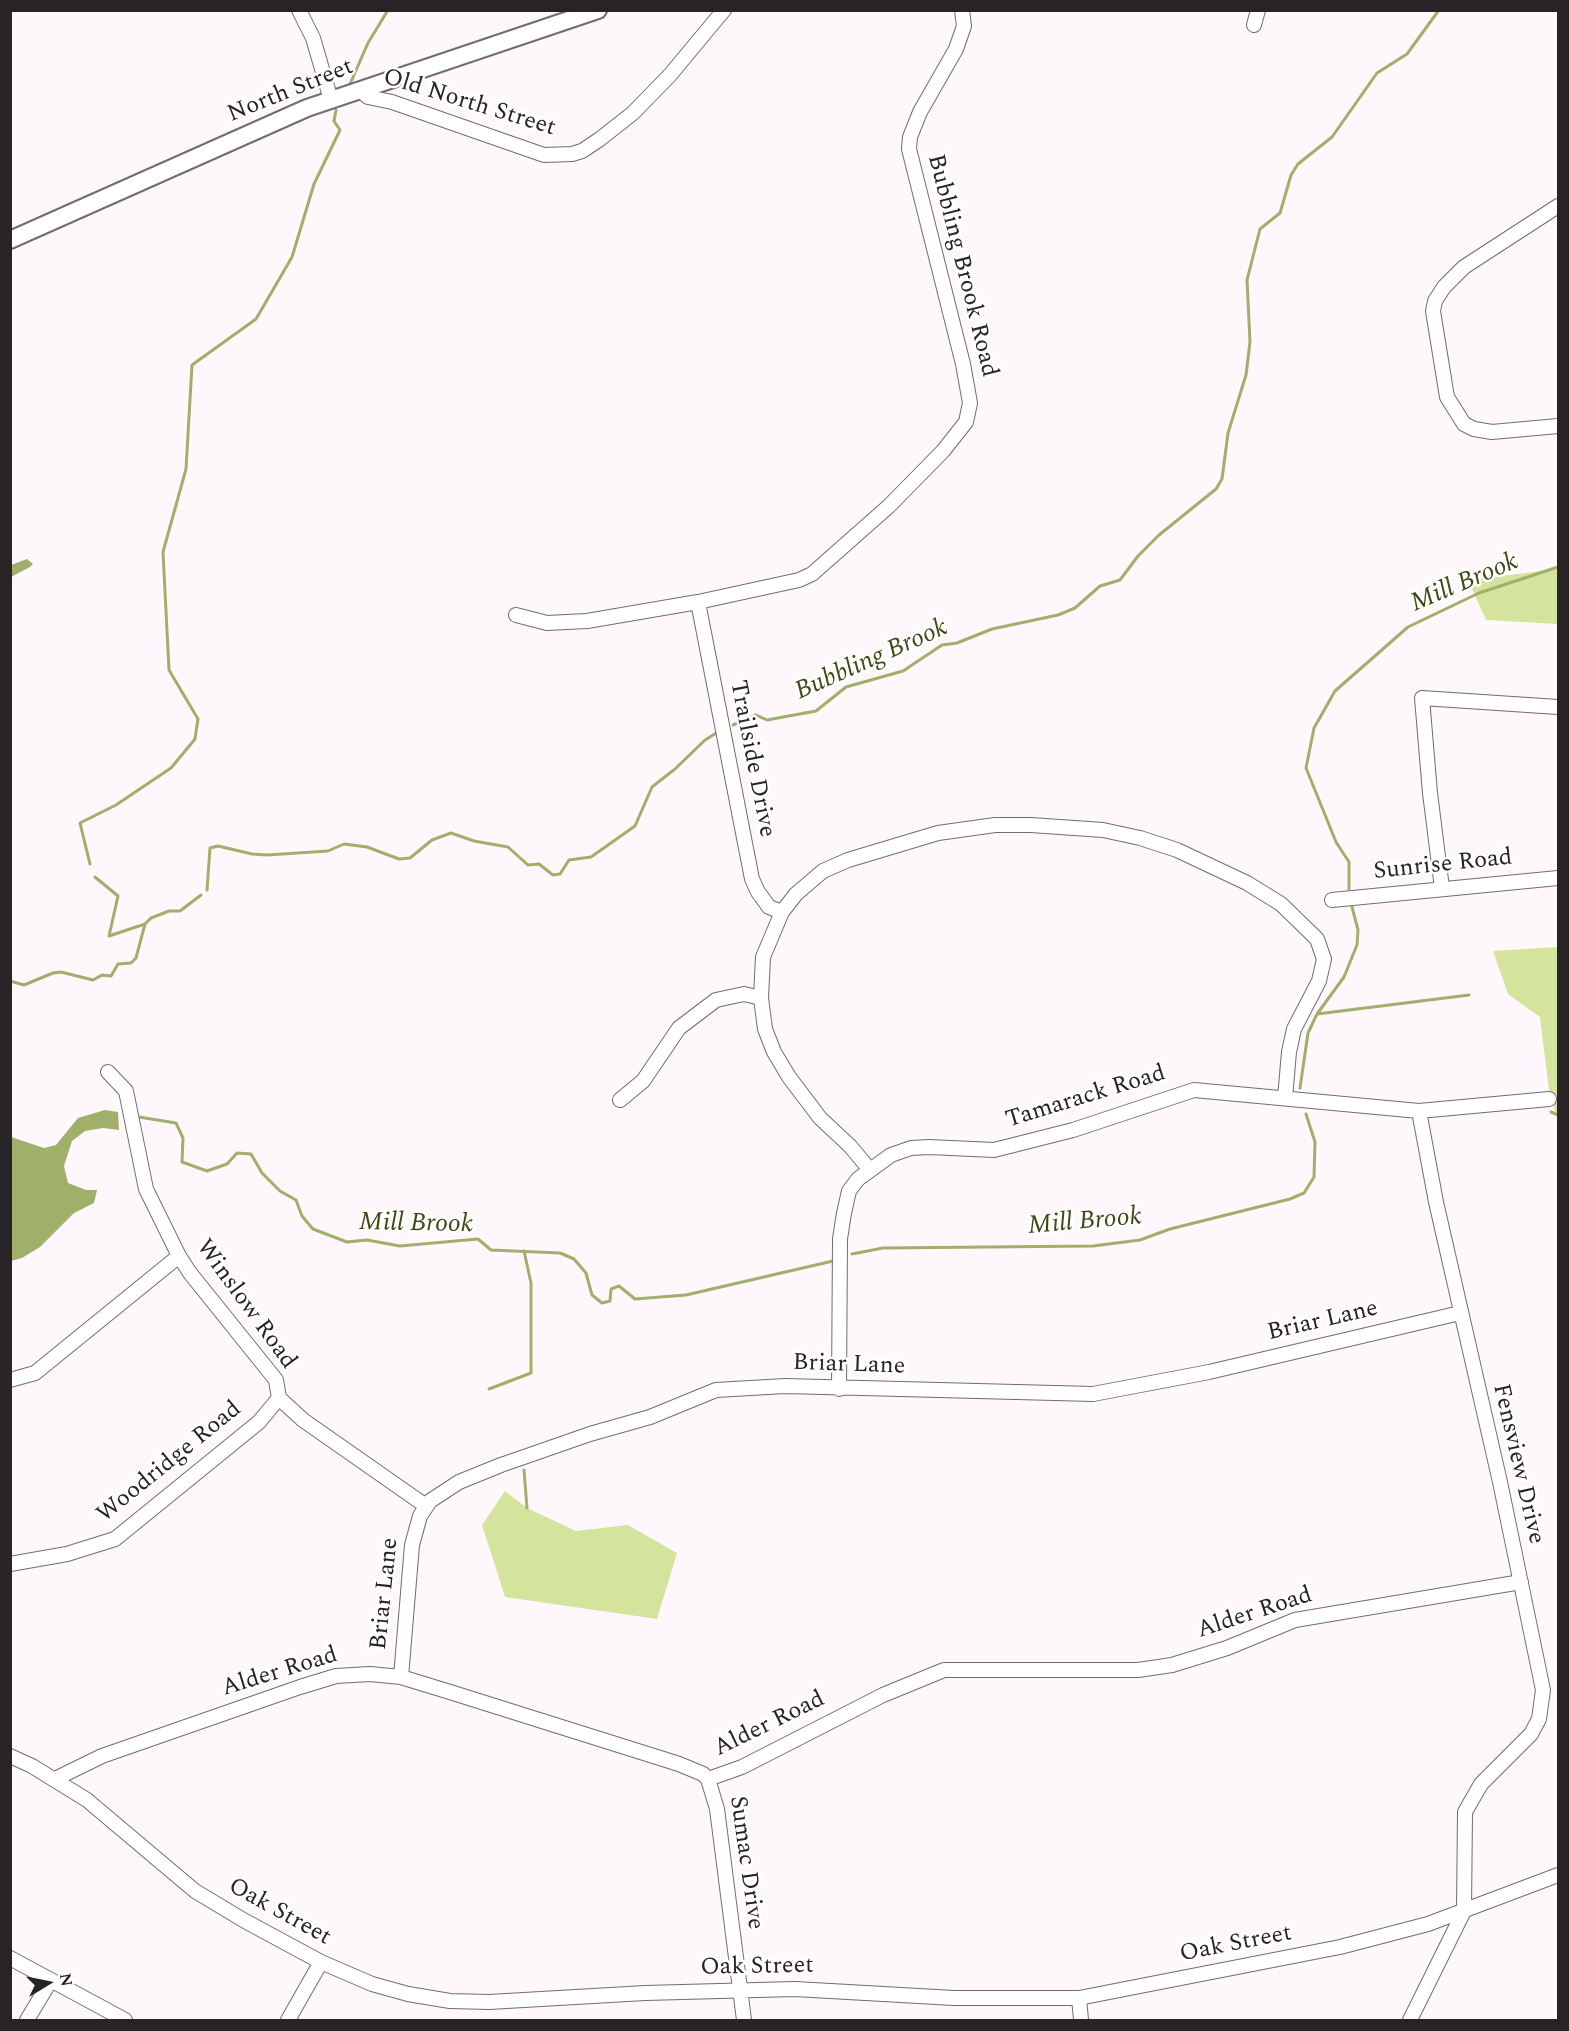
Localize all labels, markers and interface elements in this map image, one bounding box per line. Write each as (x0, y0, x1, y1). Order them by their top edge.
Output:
street label: North Street (224, 54, 358, 130)
street label: Old North Street (379, 64, 559, 144)
street label: Bubbling Brook Road (919, 152, 1003, 380)
water label: Mill Brook (1406, 547, 1524, 621)
water label: Bubbling Brook (791, 613, 953, 709)
street label: Trailside Drive (722, 678, 780, 840)
street label: Sunrise Road (1372, 844, 1514, 888)
street label: Tamarack Road (1003, 1060, 1169, 1136)
water label: Mill Brook (1027, 1202, 1143, 1244)
water label: Mill Brook (359, 1208, 473, 1242)
street label: Winslow Road (188, 1235, 302, 1375)
street label: Briar Lane (1265, 1295, 1381, 1349)
street label: Briar Lane (792, 1350, 906, 1382)
street label: Fensview Drive (1485, 1381, 1549, 1547)
street label: Woodridge Road (92, 1396, 248, 1530)
street label: Briar Lane (366, 1537, 406, 1651)
street label: Alder Road (1194, 1582, 1316, 1646)
street label: Alder Road (219, 1642, 341, 1704)
street label: Alder Road (710, 1686, 830, 1764)
street label: Sumac Drive (721, 1794, 769, 1932)
street label: Oak Street (222, 1873, 336, 1953)
street label: Oak Street (1178, 1920, 1294, 1970)
north arrow (18, 1953, 78, 2013)
street label: Oak Street (700, 1953, 814, 1983)
text: N (53, 1971, 79, 1988)

